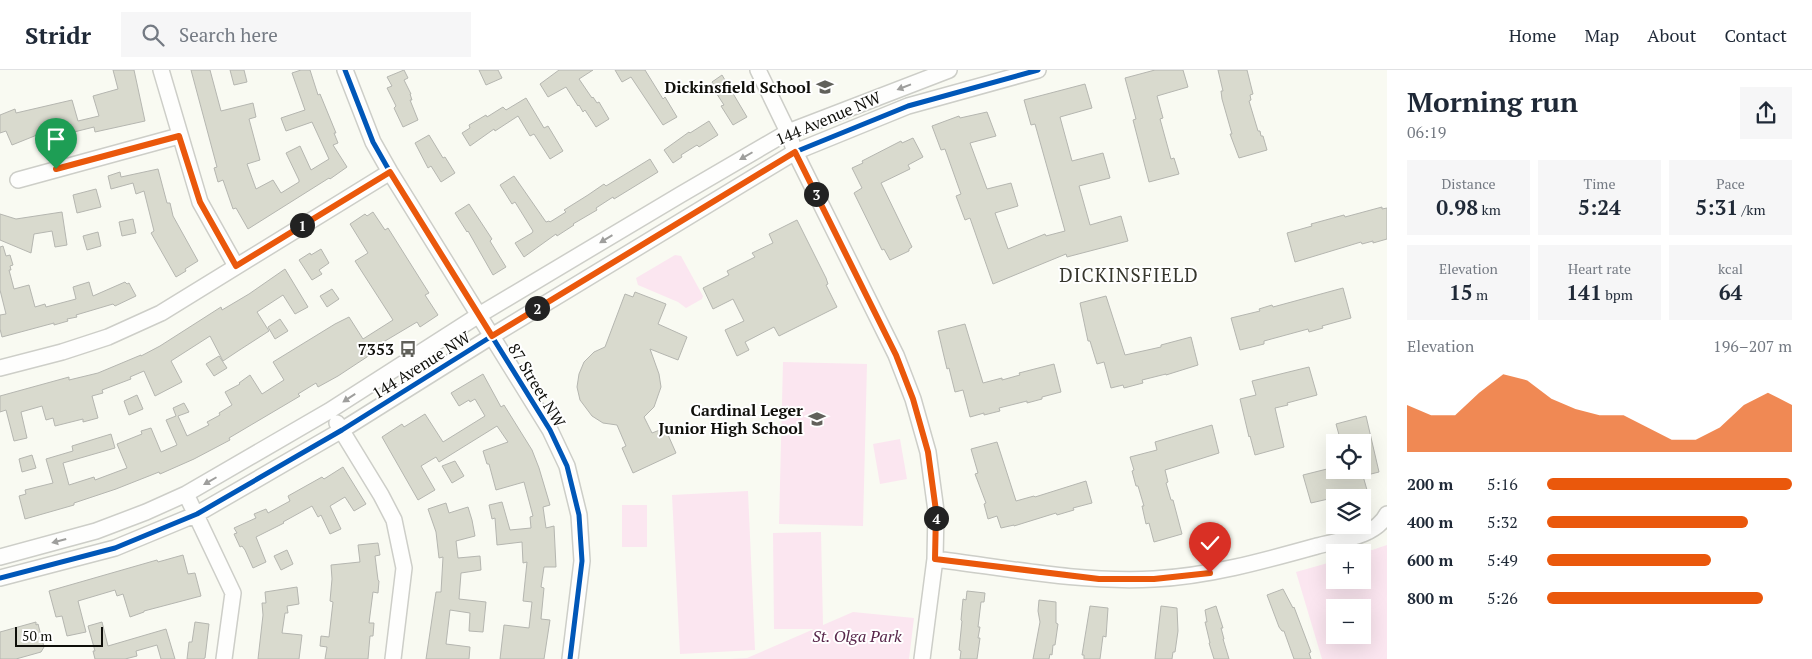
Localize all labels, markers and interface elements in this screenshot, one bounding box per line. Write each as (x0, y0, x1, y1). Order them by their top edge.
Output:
search box (121, 12, 471, 57)
text: Stridr (25, 19, 91, 51)
icon: search (139, 21, 167, 49)
text: Search here (179, 22, 278, 47)
text: Home (1509, 23, 1556, 47)
text: Map (1584, 23, 1619, 47)
text: About (1647, 23, 1696, 47)
text: Contact (1724, 23, 1787, 47)
place label: Dickinsfield School (664, 76, 811, 98)
school or university icon: Dickinsfield School (815, 77, 835, 97)
text: Morning run (1407, 83, 1578, 120)
one-way arrow (897, 84, 911, 92)
street label: 144 Avenue NW (772, 86, 884, 150)
button: share (1740, 87, 1792, 139)
pin (35, 118, 77, 169)
text: 06:19 (1407, 121, 1446, 143)
icon: arrive (42, 125, 70, 153)
one-way arrow (739, 152, 752, 161)
text: Distance (1441, 174, 1496, 193)
text: Time (1583, 174, 1616, 193)
text: Pace (1716, 174, 1745, 193)
pin: 3 (804, 182, 828, 206)
text: 3 (813, 185, 820, 204)
text: 0.98 (1436, 193, 1478, 221)
text: 5:24 (1578, 193, 1621, 221)
text: 5:31 (1695, 193, 1738, 221)
text: km (1478, 200, 1501, 219)
text: /km (1738, 200, 1766, 219)
pin: 1 (290, 212, 314, 238)
text: 1 (299, 216, 306, 235)
one-way arrow (599, 235, 612, 244)
text: Elevation (1439, 259, 1498, 278)
text: Heart rate (1568, 259, 1631, 278)
text: kcal (1718, 259, 1743, 278)
district label: DICKINSFIELD (1059, 262, 1199, 287)
text: 15 (1449, 278, 1473, 306)
text: 141 (1566, 278, 1602, 306)
text: 64 (1719, 278, 1742, 306)
text: m (1473, 285, 1488, 304)
text: bpm (1602, 285, 1633, 304)
pin: 2 (524, 296, 550, 320)
text: 2 (534, 299, 541, 318)
street label: 144 Avenue NW (368, 326, 474, 404)
text: Elevation (1407, 335, 1474, 357)
text: 196–207 m (1713, 335, 1792, 357)
place label: 7353 (358, 338, 394, 360)
bus stop icon: 7353 (398, 339, 418, 359)
street label: 87 Street NW (503, 339, 571, 431)
one-way arrow (343, 393, 356, 402)
place label: Cardinal Leger Junior High School (658, 399, 803, 439)
school or university icon: Cardinal Leger Junior High School (807, 409, 827, 429)
map controls (1326, 434, 1371, 644)
button: locate (1326, 434, 1371, 479)
text: 200 m (1407, 473, 1453, 495)
text: 5:16 (1487, 473, 1518, 495)
one-way arrow (203, 476, 216, 485)
button: layers (1326, 489, 1371, 534)
pin: 4 (924, 506, 948, 530)
text: 4 (933, 509, 940, 528)
text: 400 m (1407, 511, 1453, 533)
text: 5:32 (1487, 511, 1518, 533)
pin (1189, 522, 1231, 573)
icon: check (1196, 529, 1224, 557)
one-way arrow (52, 537, 67, 545)
button: + (1326, 544, 1371, 589)
text: 600 m (1407, 549, 1453, 571)
text: 5:49 (1487, 549, 1518, 571)
text: 800 m (1407, 587, 1453, 609)
text: 5:26 (1487, 587, 1518, 609)
button: − (1326, 599, 1371, 644)
scale bar (15, 624, 102, 647)
park label: St. Olga Park (812, 625, 902, 647)
text: 50 m (22, 626, 52, 645)

